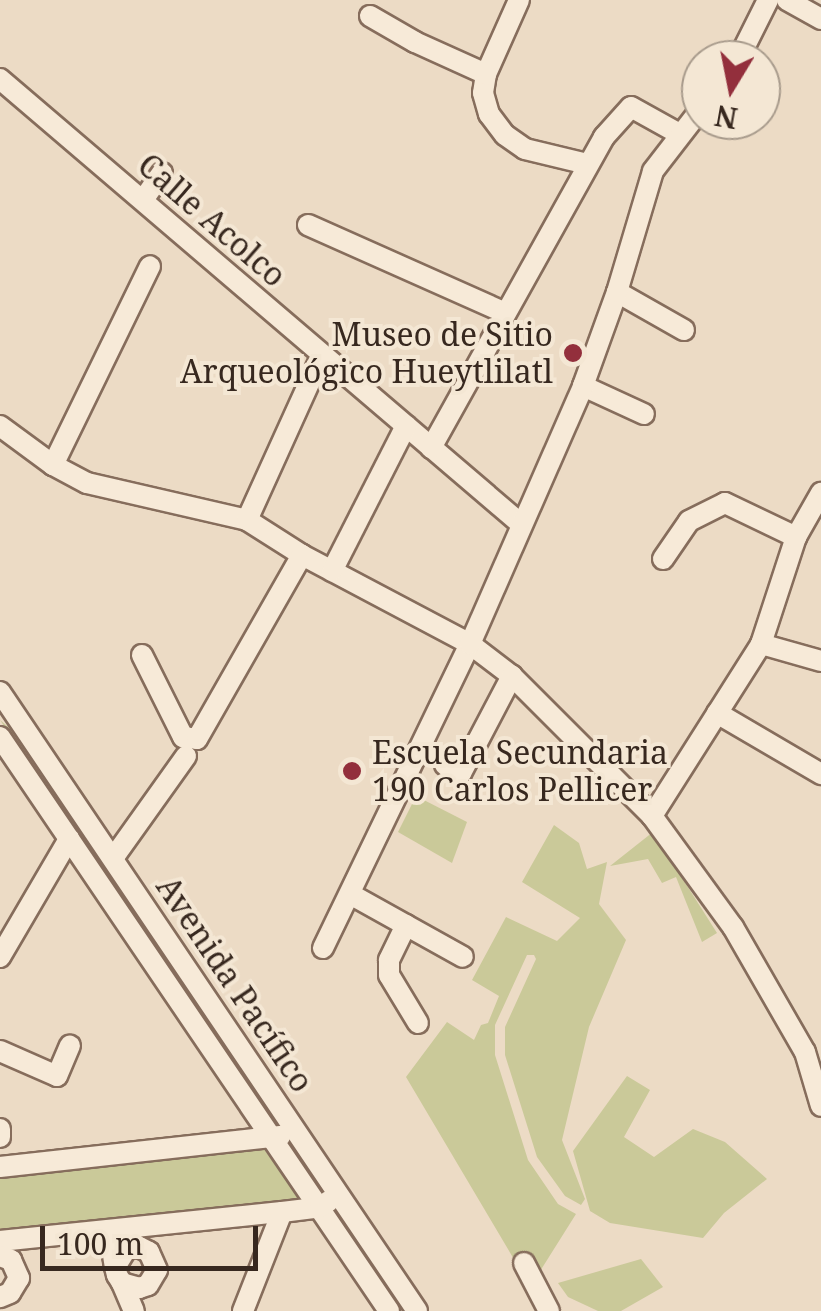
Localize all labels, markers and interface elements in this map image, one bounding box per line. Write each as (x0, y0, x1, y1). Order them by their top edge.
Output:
north arrow (681, 40, 781, 140)
text: N (712, 97, 740, 138)
street label: Calle Acolco (130, 145, 294, 295)
place label: Museo de Sitio Arqueológico Hueytlilatl (180, 316, 553, 391)
marker: Museo de Sitio Arqueológico Hueytlilatl (562, 342, 584, 364)
place label: Escuela Secundaria 190 Carlos Pellicer (372, 734, 668, 809)
marker: Escuela Secundaria 190 Carlos Pellicer (341, 760, 363, 782)
street label: Avenida Pacífico (149, 869, 321, 1099)
scale bar (45, 1206, 262, 1268)
text: 100 m (57, 1223, 143, 1264)

